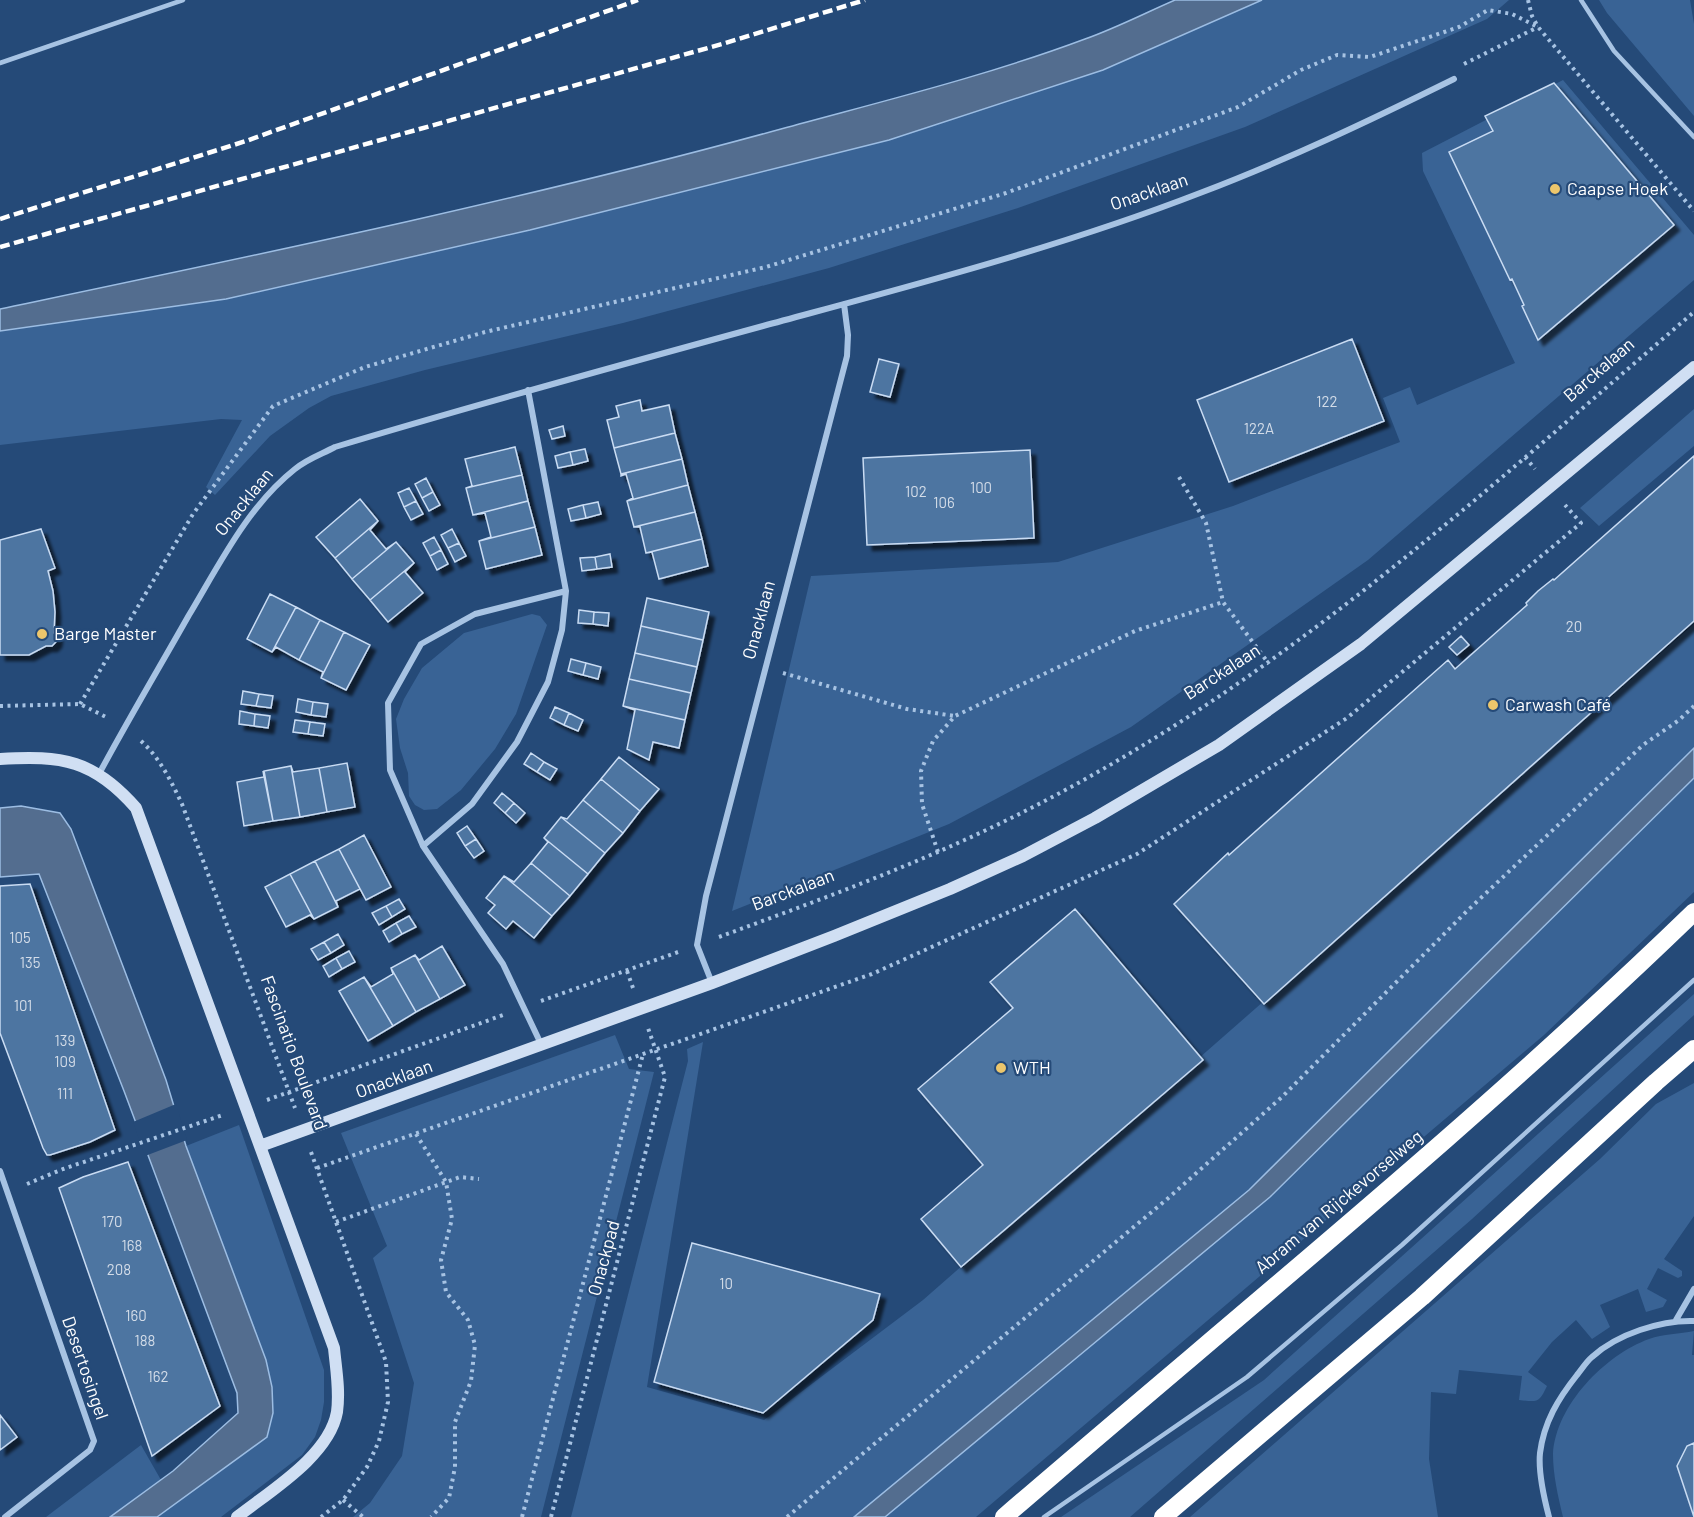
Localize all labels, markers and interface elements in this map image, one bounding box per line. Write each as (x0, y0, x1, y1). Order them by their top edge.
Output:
street label: Onacklaan (1107, 168, 1190, 215)
place label: Caapse Hoek (1567, 177, 1668, 199)
marker: Caapse Hoek (1548, 182, 1562, 196)
street label: Barckalaan (1558, 333, 1638, 406)
house number: 122 (1316, 392, 1338, 410)
house number: 122A (1244, 419, 1274, 437)
street label: Onacklaan (209, 463, 277, 540)
house number: 100 (970, 478, 992, 496)
house number: 102 (905, 482, 927, 500)
house number: 106 (933, 493, 955, 511)
street label: Onacklaan (737, 578, 779, 662)
house number: 20 (1566, 617, 1582, 635)
place label: Barge Master (54, 622, 157, 644)
marker: Barge Master (35, 627, 49, 641)
street label: Barckalaan (1179, 638, 1264, 704)
place label: Carwash Café (1505, 693, 1611, 715)
marker: Carwash Café (1486, 698, 1500, 712)
street label: Barckalaan (748, 863, 837, 915)
house number: 105 (9, 928, 31, 946)
house number: 135 (20, 953, 40, 971)
street label: Fascinatio Boulevard (257, 972, 333, 1133)
house number: 101 (14, 996, 32, 1014)
house number: 139 (55, 1031, 75, 1049)
house number: 109 (54, 1052, 76, 1070)
street label: Onacklaan (352, 1054, 435, 1102)
place label: WTH (1013, 1056, 1051, 1078)
marker: WTH (994, 1061, 1008, 1075)
house number: 111 (57, 1084, 73, 1102)
street label: Abram van Rijckevorselweg (1250, 1125, 1427, 1278)
house number: 170 (102, 1212, 122, 1230)
street label: Onackpad (582, 1217, 624, 1298)
house number: 168 (122, 1236, 142, 1254)
house number: 208 (107, 1260, 131, 1278)
house number: 10 (719, 1274, 733, 1292)
house number: 160 (125, 1306, 147, 1324)
street label: Desertosingel (58, 1313, 114, 1422)
house number: 188 (135, 1331, 155, 1349)
house number: 162 (147, 1367, 169, 1385)

